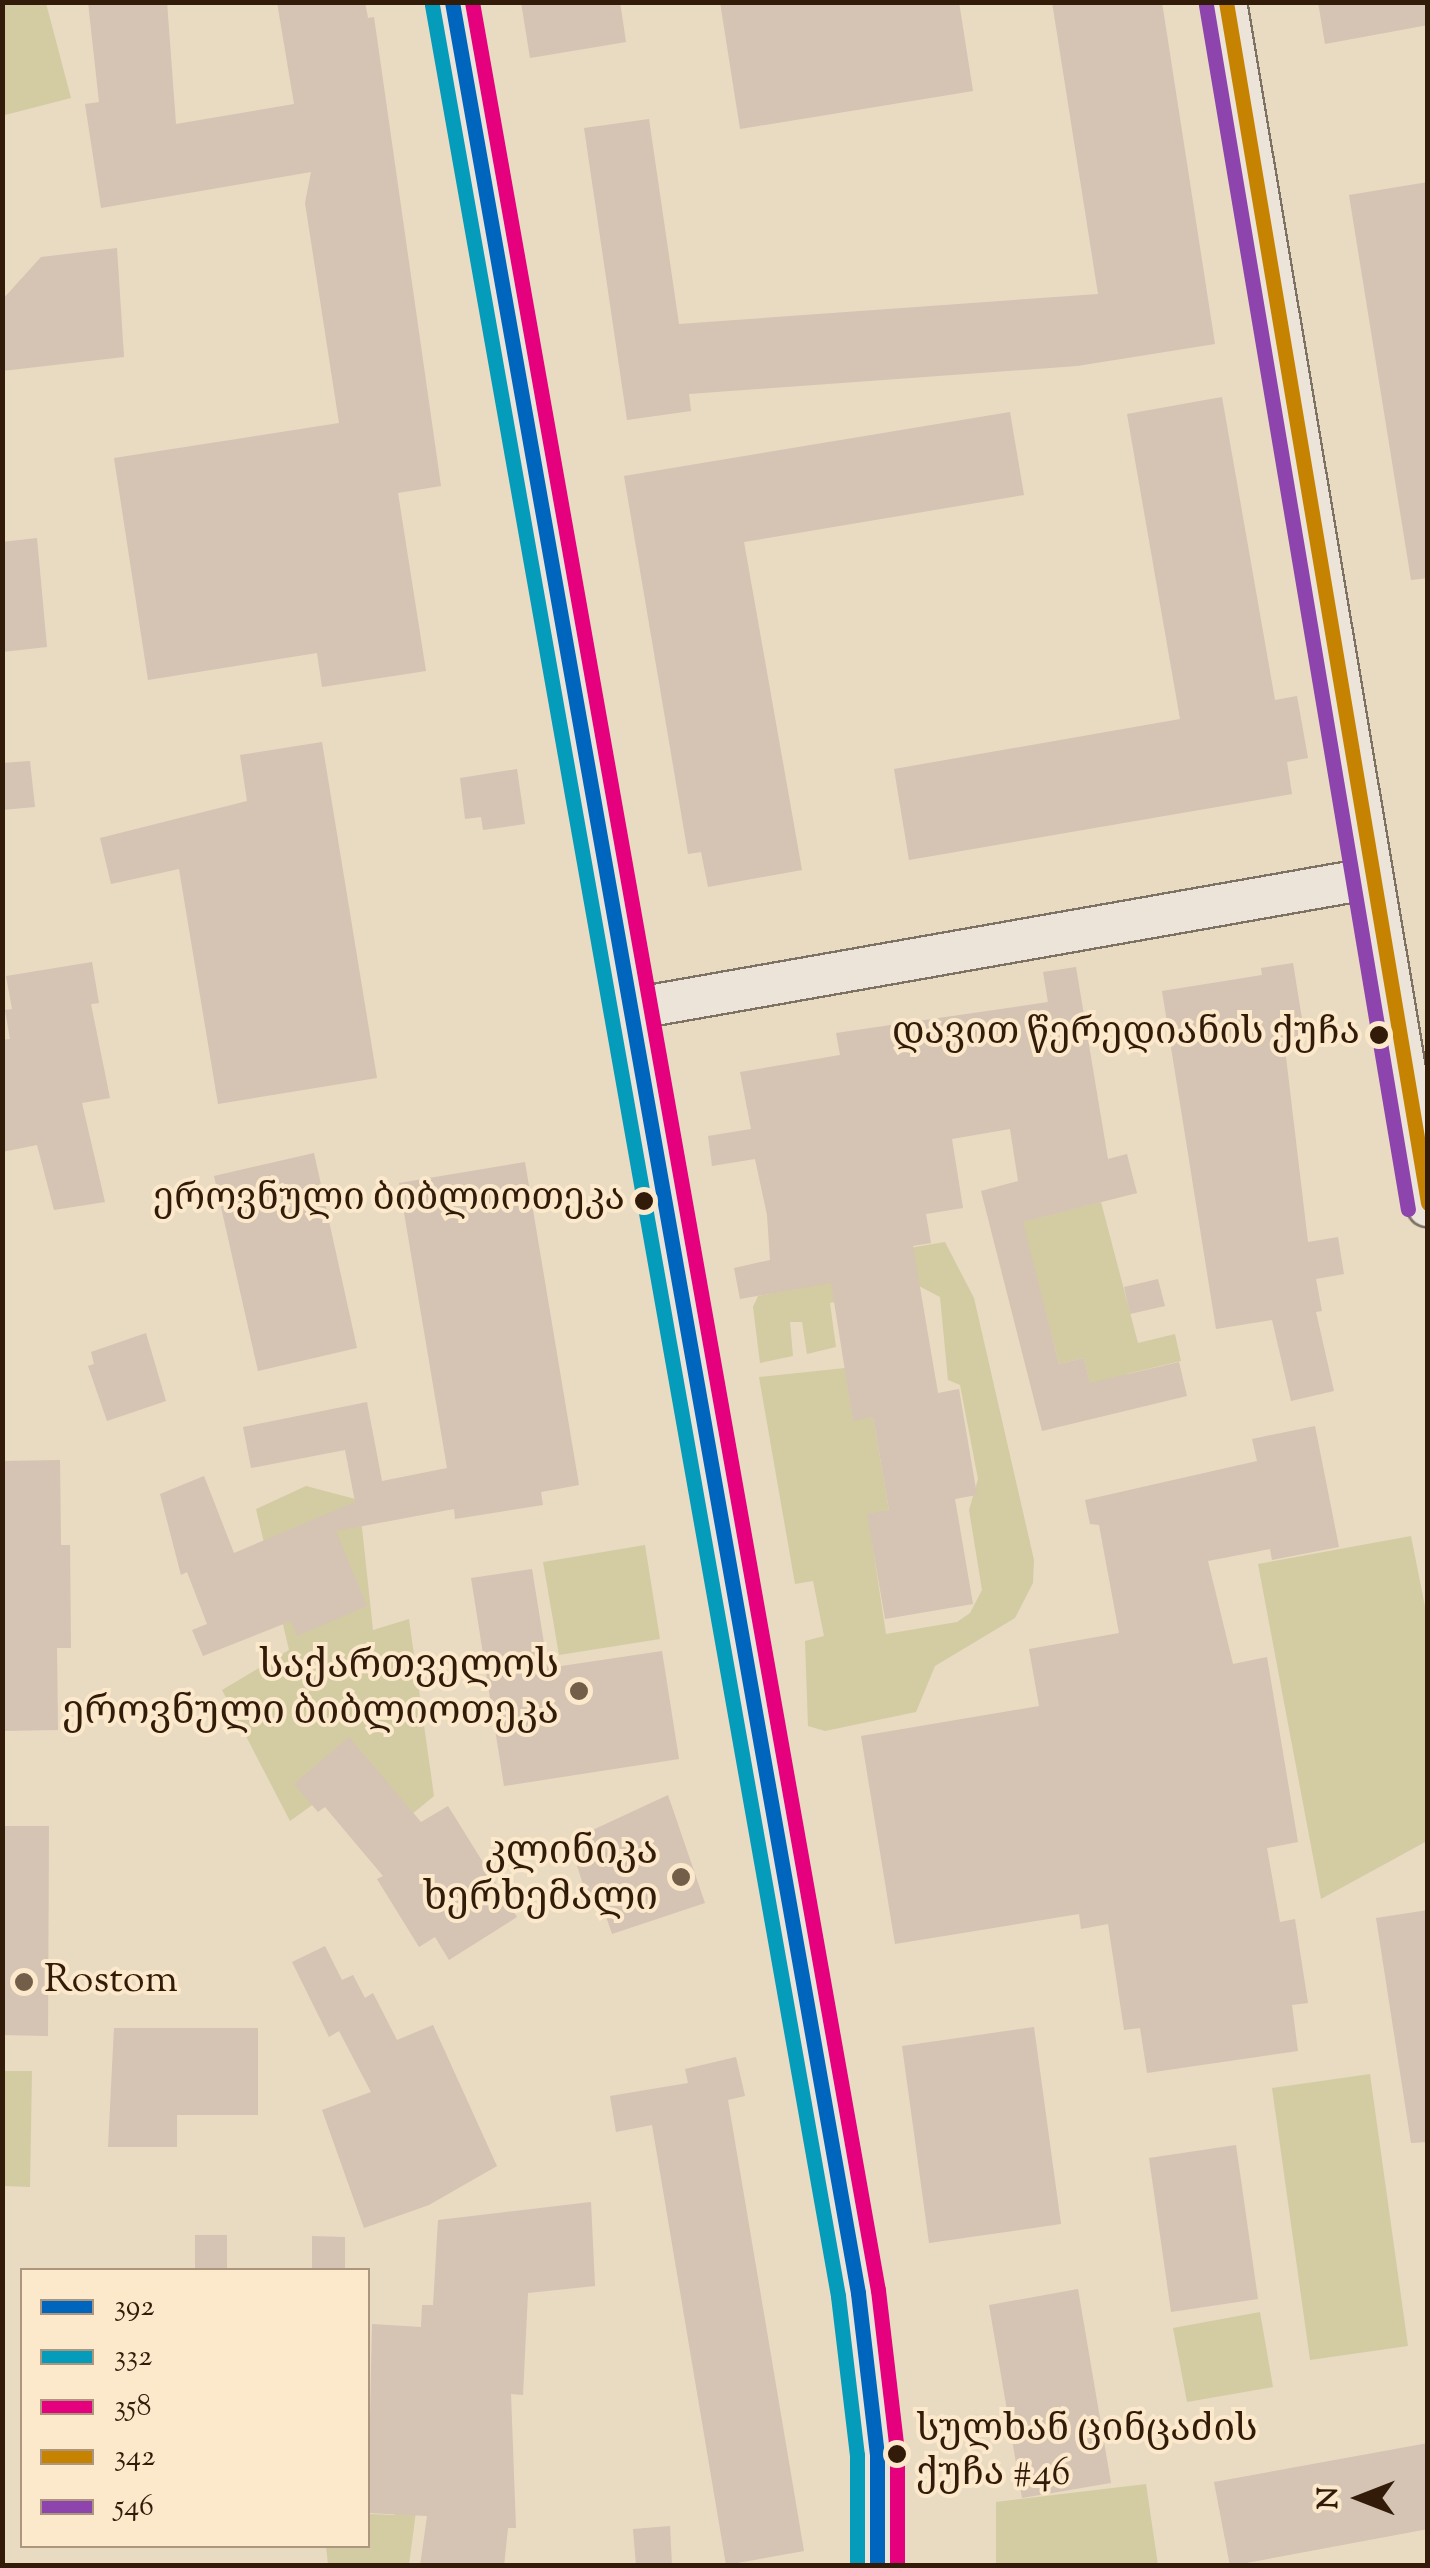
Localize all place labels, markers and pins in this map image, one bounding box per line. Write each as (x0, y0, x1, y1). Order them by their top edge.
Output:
place label: დავით წერედიანის ქუჩა (892, 1012, 1360, 1058)
marker: დავით წერედიანის ქუჩა (1369, 1025, 1389, 1045)
place label: ეროვნული ბიბლიოთეკა (153, 1178, 625, 1224)
marker: ეროვნული ბიბლიოთეკა (634, 1191, 654, 1211)
place label: საქართველოს ეროვნული ბიბლიოთეკა (62, 1644, 559, 1738)
marker: საქართველოს ეროვნული ბიბლიოთეკა (568, 1680, 590, 1702)
place label: კლინიკა ხერხემალი (422, 1830, 658, 1924)
marker: კლინიკა ხერხემალი (668, 1864, 694, 1890)
place label: Rostom (44, 1958, 178, 2006)
marker: Rostom (13, 1971, 35, 1993)
place label: სულხან ცინცაძის ქუჩა #46 (916, 2409, 1258, 2498)
marker: სულხან ცინცაძის ქუჩა #46 (887, 2444, 907, 2464)

